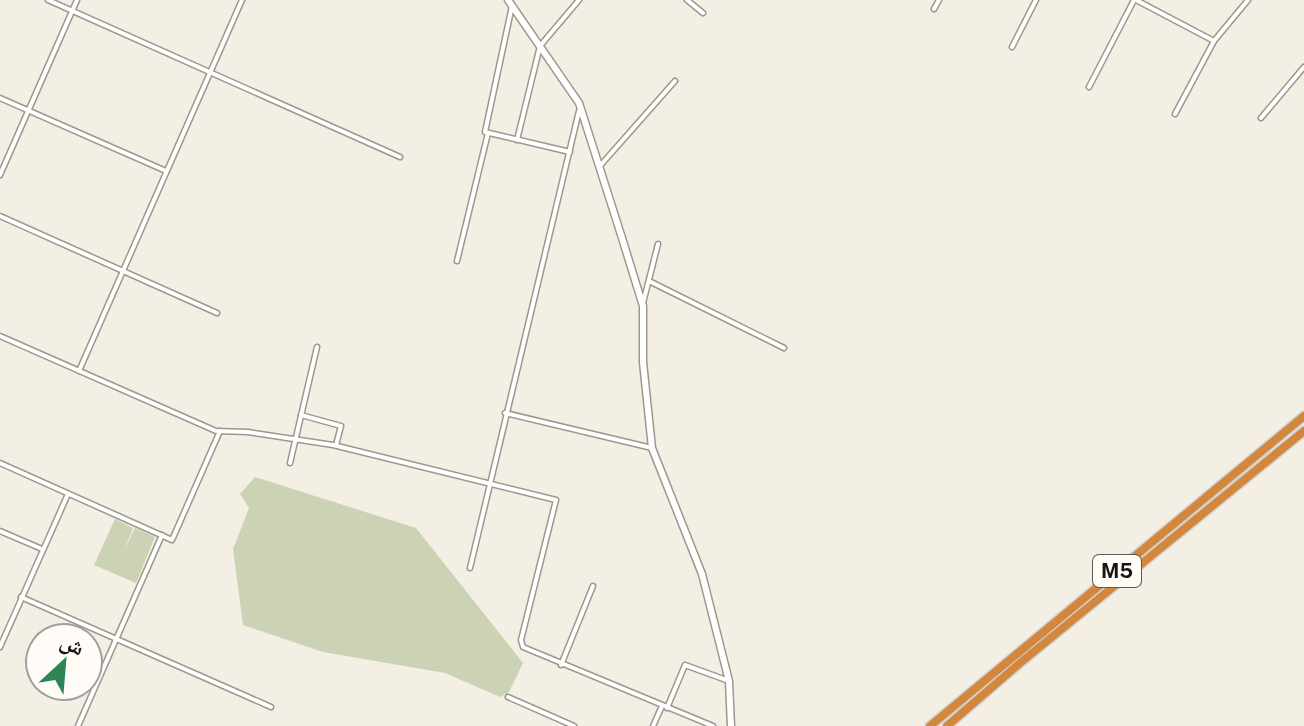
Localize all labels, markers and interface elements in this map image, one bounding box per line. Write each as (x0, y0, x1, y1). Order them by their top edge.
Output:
road number: M5 (1093, 555, 1141, 587)
north arrow (24, 622, 104, 702)
text: ش (56, 627, 89, 662)

